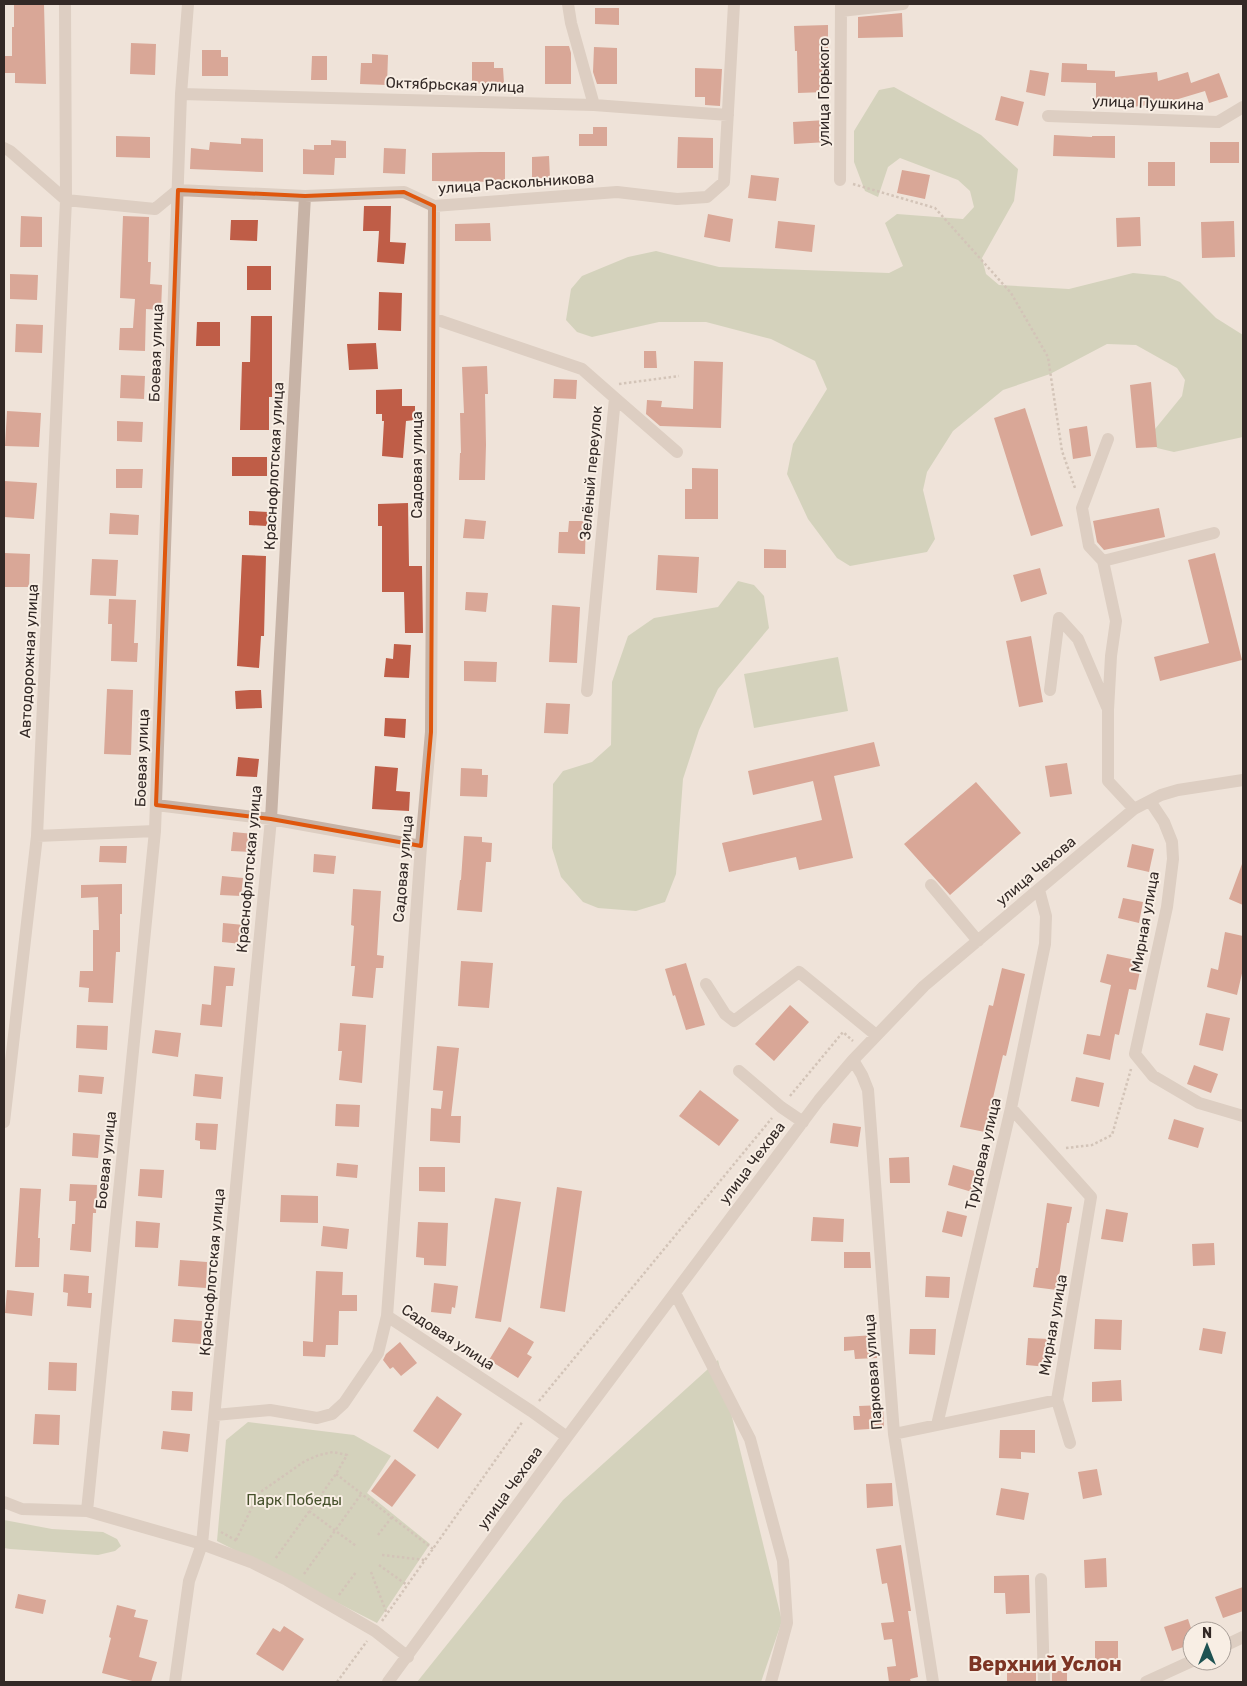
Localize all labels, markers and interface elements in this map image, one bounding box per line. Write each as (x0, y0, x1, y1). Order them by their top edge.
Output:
street label: улица Горького (815, 37, 833, 147)
street label: Октябрьская улица (385, 74, 525, 96)
street label: улица Пушкина (1092, 92, 1204, 114)
street label: улица Раскольникова (437, 169, 595, 197)
street label: Боевая улица (145, 304, 167, 402)
street label: Краснофлотская улица (261, 382, 287, 550)
street label: Зелёный переулок (576, 405, 606, 541)
street label: Садовая улица (408, 411, 426, 519)
street label: Автодорожная улица (16, 583, 42, 739)
street label: Боевая улица (131, 709, 153, 807)
street label: Краснофлотская улица (233, 785, 265, 953)
street label: Садовая улица (389, 815, 417, 923)
street label: улица Чехова (993, 832, 1079, 910)
street label: Мирная улица (1127, 870, 1163, 974)
street label: Трудовая улица (961, 1096, 1005, 1212)
street label: Боевая улица (92, 1110, 120, 1210)
street label: улица Чехова (715, 1118, 789, 1208)
street label: Краснофлотская улица (196, 1188, 228, 1356)
street label: Мирная улица (1035, 1273, 1071, 1377)
street label: Садовая улица (398, 1300, 498, 1374)
street label: Парковая улица (860, 1314, 886, 1430)
street label: улица Чехова (474, 1443, 546, 1533)
park label: Парк Победы (246, 1491, 342, 1509)
north arrow (1182, 1621, 1232, 1671)
text: N (1202, 1625, 1212, 1642)
district label: Верхний Услон (968, 1652, 1122, 1676)

